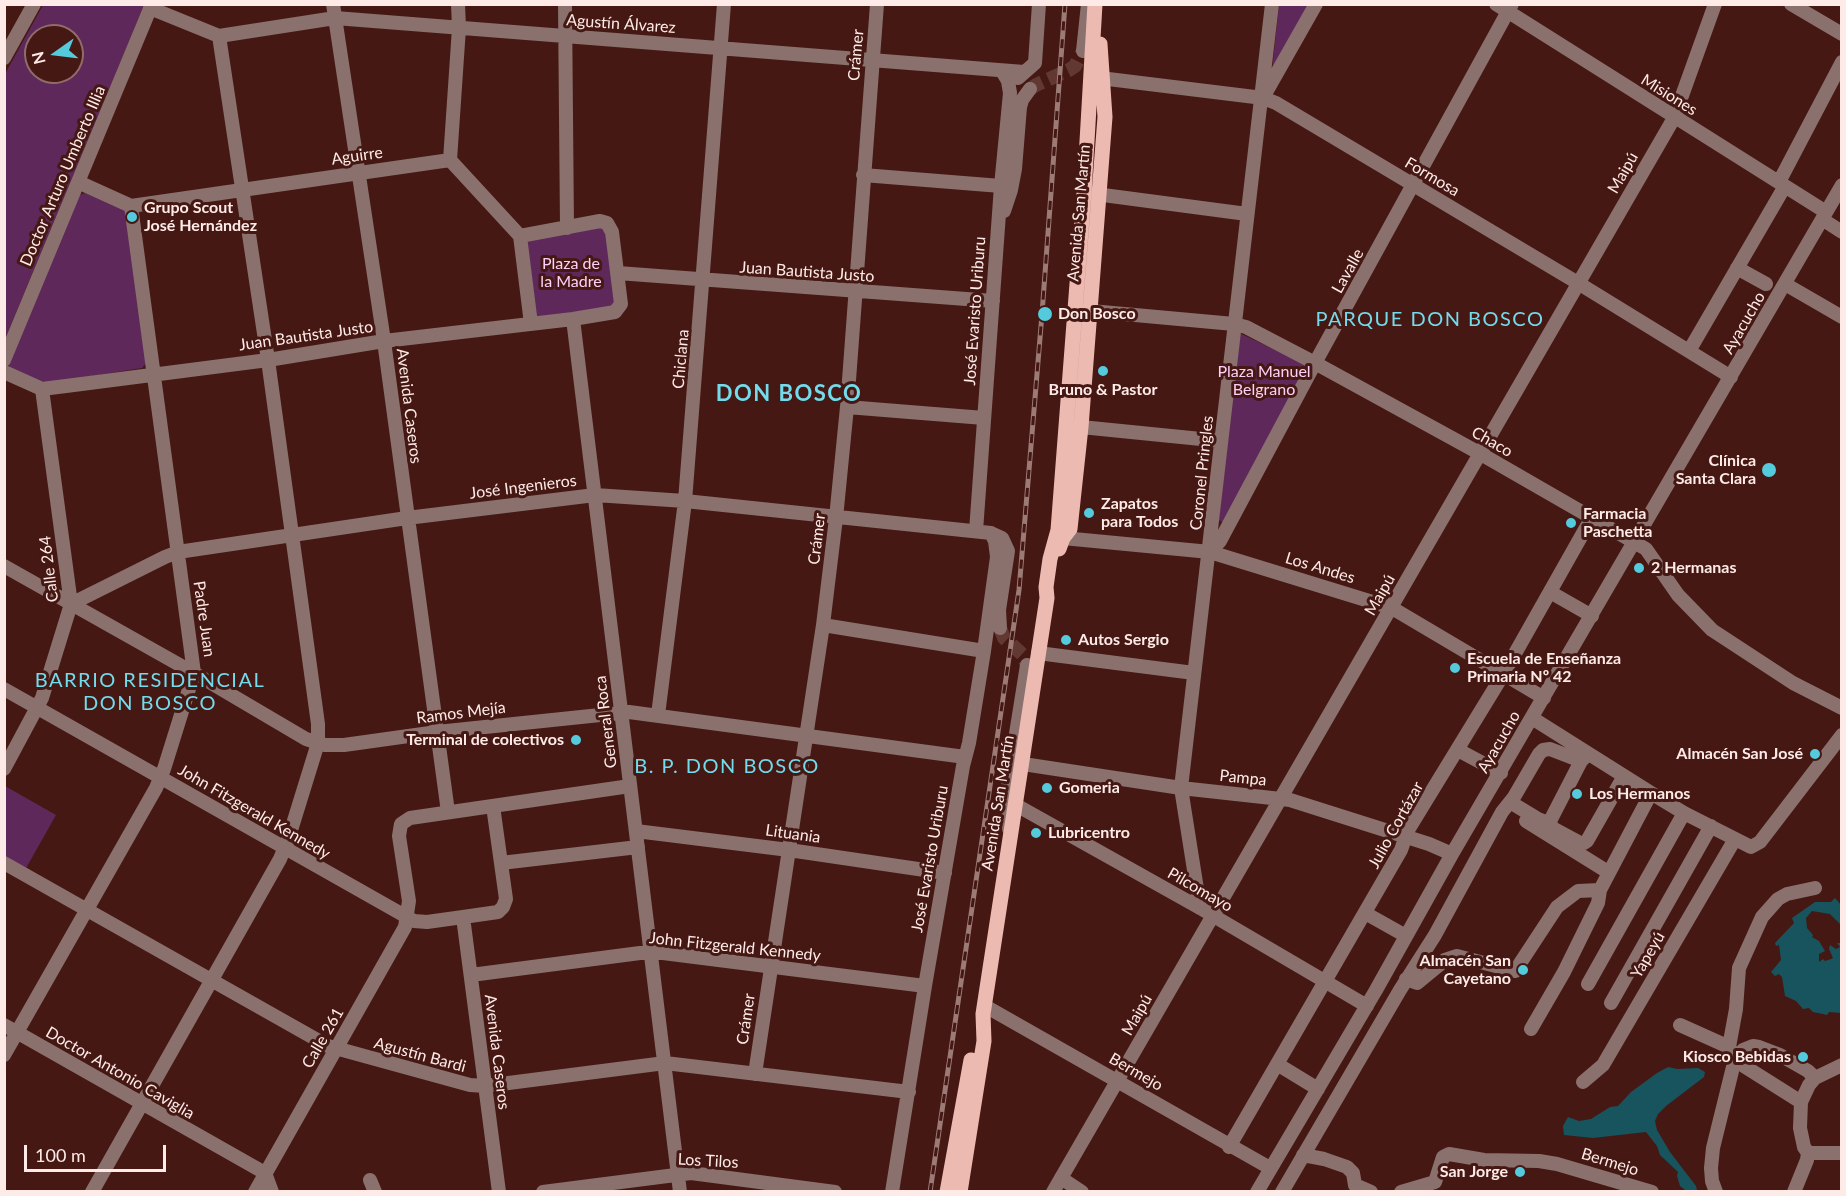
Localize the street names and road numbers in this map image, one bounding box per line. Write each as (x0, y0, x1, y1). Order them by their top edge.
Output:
street label: Agustín Álvarez (566, 11, 676, 37)
street label: Crámer (844, 28, 868, 82)
street label: Misiones (1637, 70, 1701, 120)
street label: Doctor Arturo Umberto Illia (16, 83, 110, 269)
street label: Aguirre (330, 143, 384, 169)
street label: Avenida San Martín (1063, 144, 1095, 282)
street label: Maipú (1604, 149, 1642, 197)
street label: Formosa (1401, 153, 1463, 201)
street label: José Evaristo Uriburu (960, 236, 990, 386)
street label: Lavalle (1328, 245, 1368, 297)
street label: Juan Bautista Justo (739, 258, 875, 286)
street label: Ayacucho (1719, 289, 1769, 357)
street label: Juan Bautista Justo (238, 317, 374, 355)
street label: Chiclana (669, 328, 693, 390)
street label: Avenida Caseros (392, 347, 426, 465)
street label: Coronel Pringles (1186, 415, 1218, 531)
street label: Chaco (1468, 423, 1516, 461)
street label: José Ingenieros (468, 471, 578, 503)
street label: Crámer (804, 512, 830, 566)
street label: Calle 264 (35, 535, 63, 603)
street label: Los Andes (1283, 548, 1357, 588)
street label: Maipú (1361, 571, 1399, 619)
street label: Padre Juan (189, 580, 219, 658)
street label: General Roca (591, 675, 621, 769)
street label: Ramos Mejía (415, 698, 507, 728)
street label: Ayacucho (1474, 708, 1524, 776)
street label: Avenida San Martín (978, 734, 1018, 872)
street label: John Fitzgerald Kennedy (175, 761, 333, 863)
street label: Pampa (1218, 766, 1268, 790)
street label: Julio Cortázar (1364, 778, 1428, 872)
street label: José Evaristo Uriburu (908, 784, 952, 934)
street label: Lituania (764, 821, 822, 847)
street label: Pilcomayo (1164, 864, 1236, 916)
street label: John Fitzgerald Kennedy (648, 928, 822, 966)
street label: Yapeyú (1627, 928, 1669, 982)
street label: Maipú (1118, 991, 1156, 1039)
street label: Crámer (733, 992, 759, 1046)
street label: Avenida Caseros (480, 993, 514, 1111)
street label: Calle 261 (298, 1004, 348, 1072)
street label: Doctor Antonio Caviglia (42, 1023, 198, 1123)
street label: Agustín Bardi (372, 1034, 468, 1076)
street label: Bermejo (1106, 1049, 1166, 1095)
street label: Bermejo (1579, 1144, 1641, 1180)
street label: Los Tilos (677, 1150, 739, 1172)

